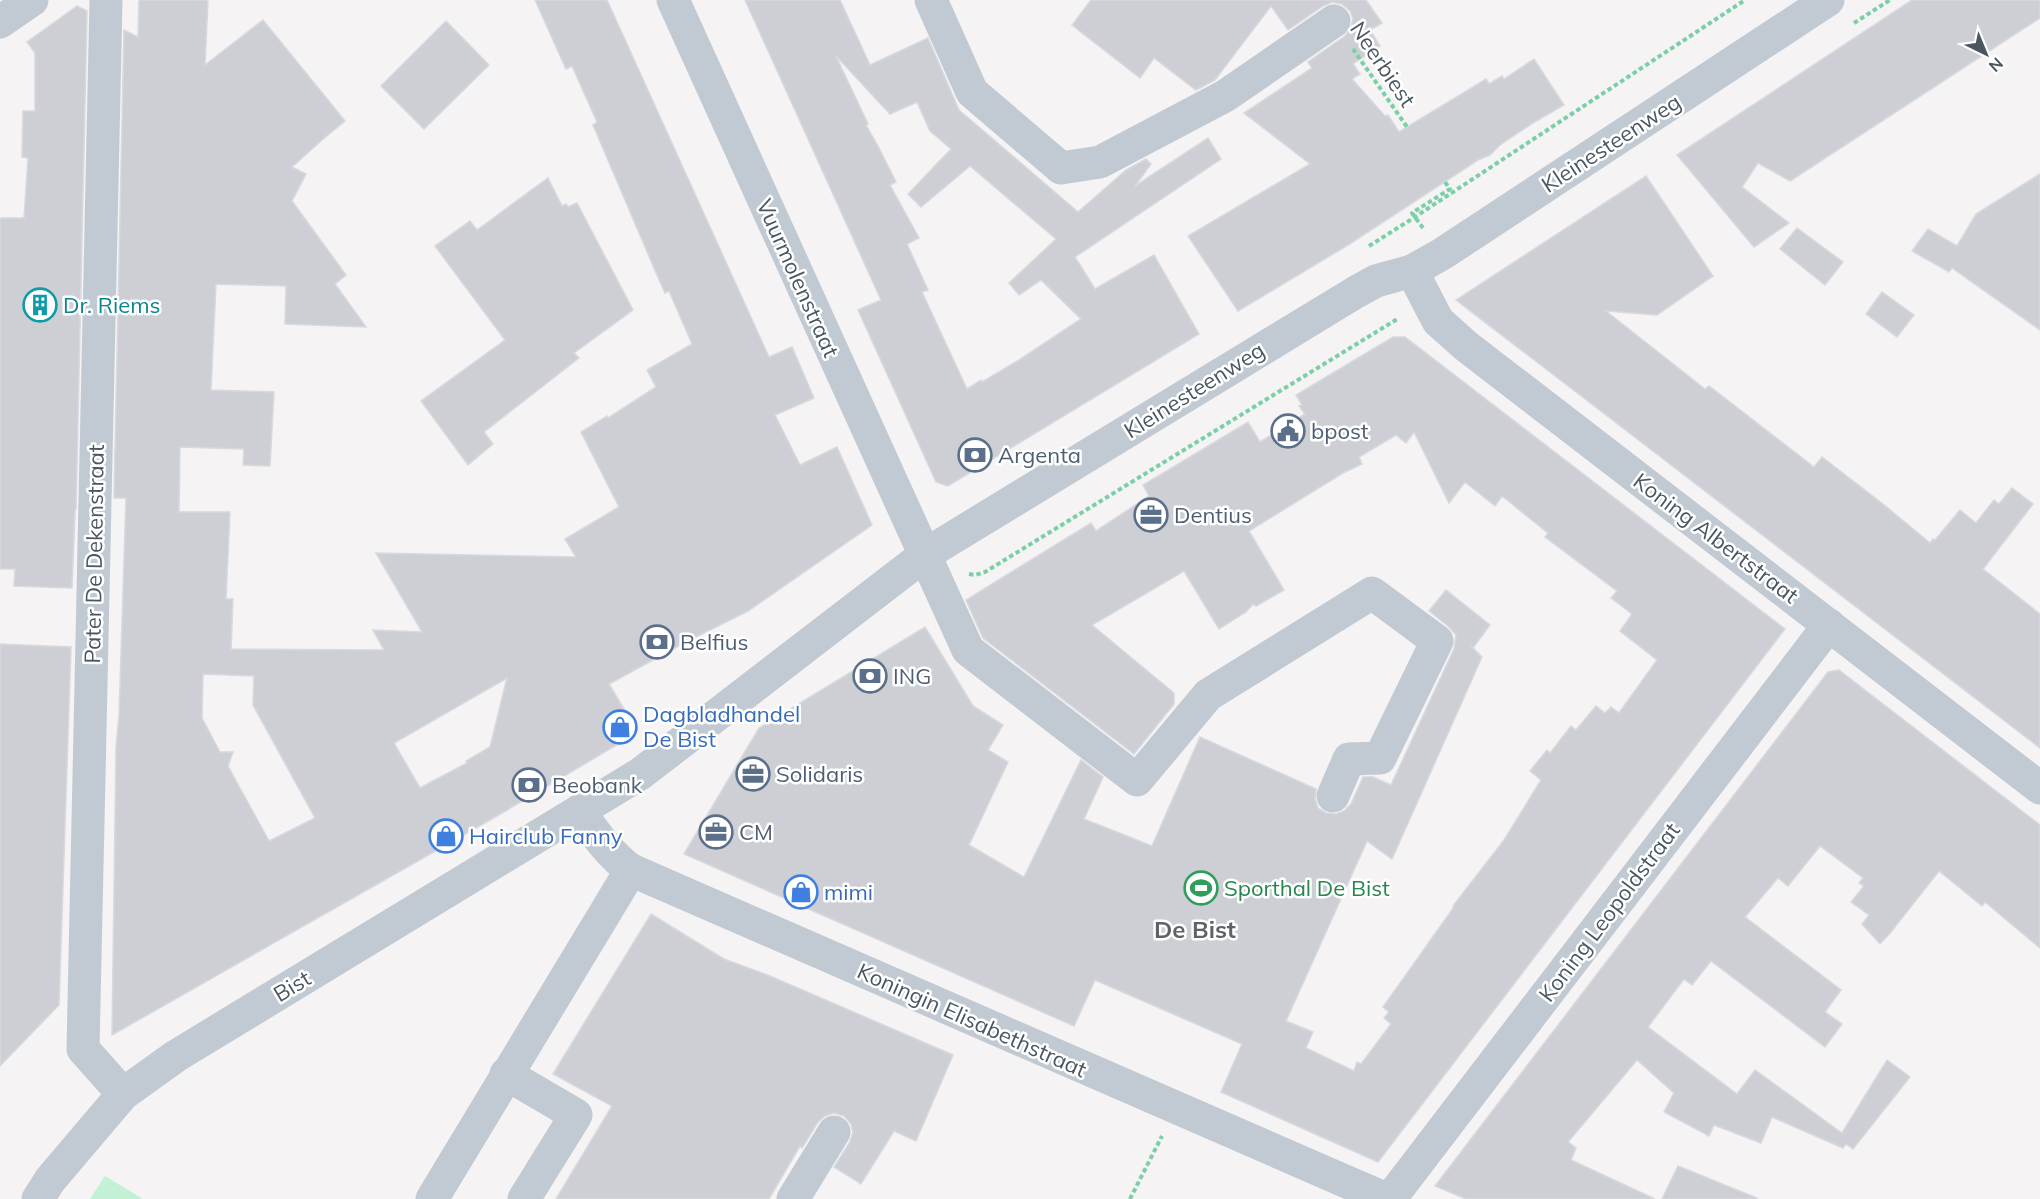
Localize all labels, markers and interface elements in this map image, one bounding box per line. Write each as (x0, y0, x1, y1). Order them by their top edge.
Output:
street label: Neerbiest (1344, 16, 1422, 112)
north arrow (1956, 24, 2016, 84)
text: N (1985, 54, 2007, 76)
street label: Kleinesteenweg (1536, 88, 1686, 198)
street label: Vuurmolenstraat (751, 195, 845, 362)
building icon: Dr. Riems (22, 287, 58, 323)
place label: Dr. Riems (63, 291, 160, 319)
street label: Kleinesteenweg (1118, 336, 1270, 444)
public building icon: bpost (1270, 413, 1306, 449)
place label: bpost (1311, 417, 1369, 445)
bank icon: Argenta (957, 437, 993, 473)
place label: Argenta (998, 441, 1081, 469)
street label: Pater De Dekenstraat (78, 444, 110, 664)
street label: Koning Albertstraat (1628, 467, 1804, 609)
office icon: Dentius (1133, 497, 1169, 533)
place label: Dentius (1174, 501, 1252, 529)
bank icon: Belfius (639, 624, 675, 660)
place label: Belfius (680, 628, 748, 656)
bank icon: ING (852, 658, 888, 694)
place label: ING (893, 662, 931, 690)
place label: Dagbladhandel De Bist (643, 700, 800, 753)
shop icon: Dagbladhandel De Bist (602, 709, 638, 745)
office icon: Solidaris (735, 756, 771, 792)
place label: Solidaris (776, 760, 863, 788)
bank icon: Beobank (511, 767, 547, 803)
place label: Beobank (552, 771, 643, 799)
office icon: CM (698, 814, 734, 850)
street label: Koning Leopoldstraat (1532, 817, 1686, 1007)
shop icon: Hairclub Fanny (428, 818, 464, 854)
place label: CM (739, 818, 773, 846)
place label: Hairclub Fanny (469, 822, 623, 850)
sports icon: Sporthal De Bist (1183, 870, 1219, 906)
shop icon: mimi (783, 874, 819, 910)
place label: Sporthal De Bist (1224, 874, 1390, 902)
place label: mimi (824, 878, 873, 906)
district label: De Bist (1154, 914, 1236, 944)
street label: Koningin Elisabethstraat (853, 957, 1091, 1083)
street label: Bist (268, 964, 316, 1008)

